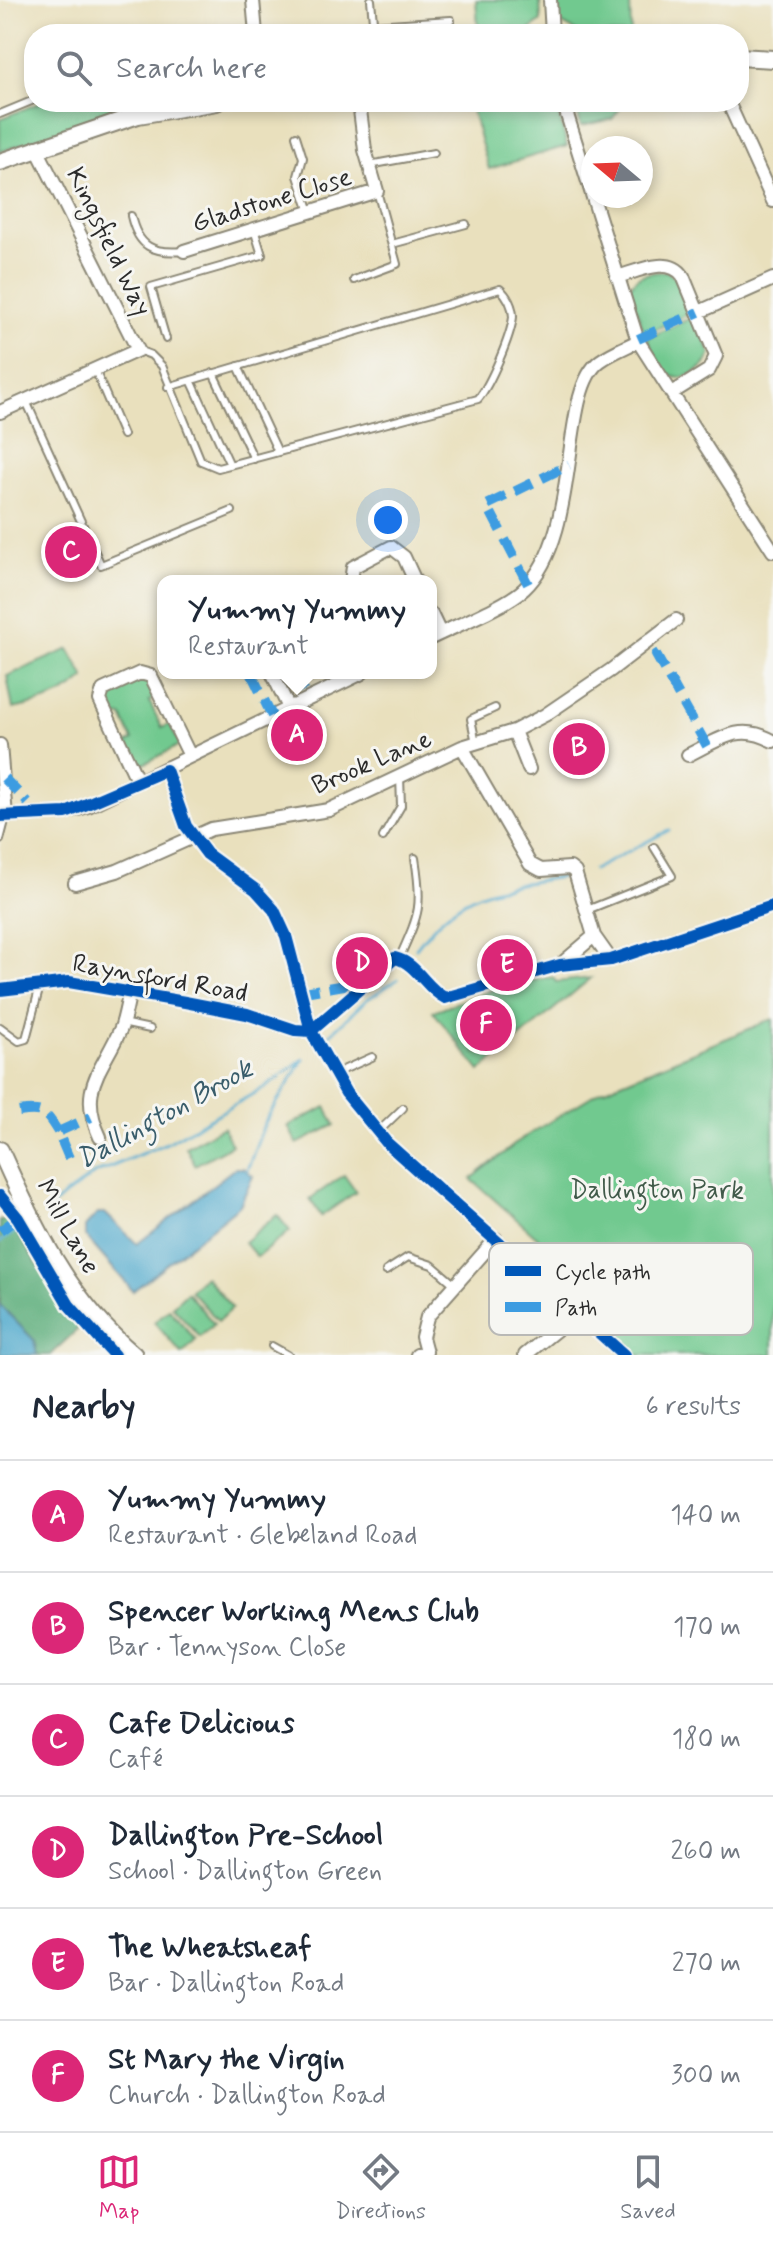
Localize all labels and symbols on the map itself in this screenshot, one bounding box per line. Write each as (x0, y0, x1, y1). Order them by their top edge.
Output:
north arrow (581, 136, 653, 208)
street label: Gladstone Close (188, 161, 356, 241)
street label: Kingsfield Way (56, 162, 159, 323)
your location (368, 500, 408, 540)
pin: C (45, 522, 97, 582)
pin: A (271, 705, 323, 765)
pin: B (553, 719, 605, 779)
street label: Brook Lane (307, 723, 437, 803)
pin: D (336, 933, 388, 993)
pin: E (481, 935, 533, 995)
street label: Raynsford Road (70, 947, 250, 1013)
pin: F (460, 995, 512, 1055)
water label: Dallington Brook (70, 1050, 263, 1181)
street label: Mill Lane (27, 1174, 107, 1280)
park label: Dallington Park (570, 1174, 744, 1211)
legend (489, 1243, 753, 1335)
text: Cycle path (555, 1259, 651, 1287)
text: Path (555, 1295, 597, 1323)

